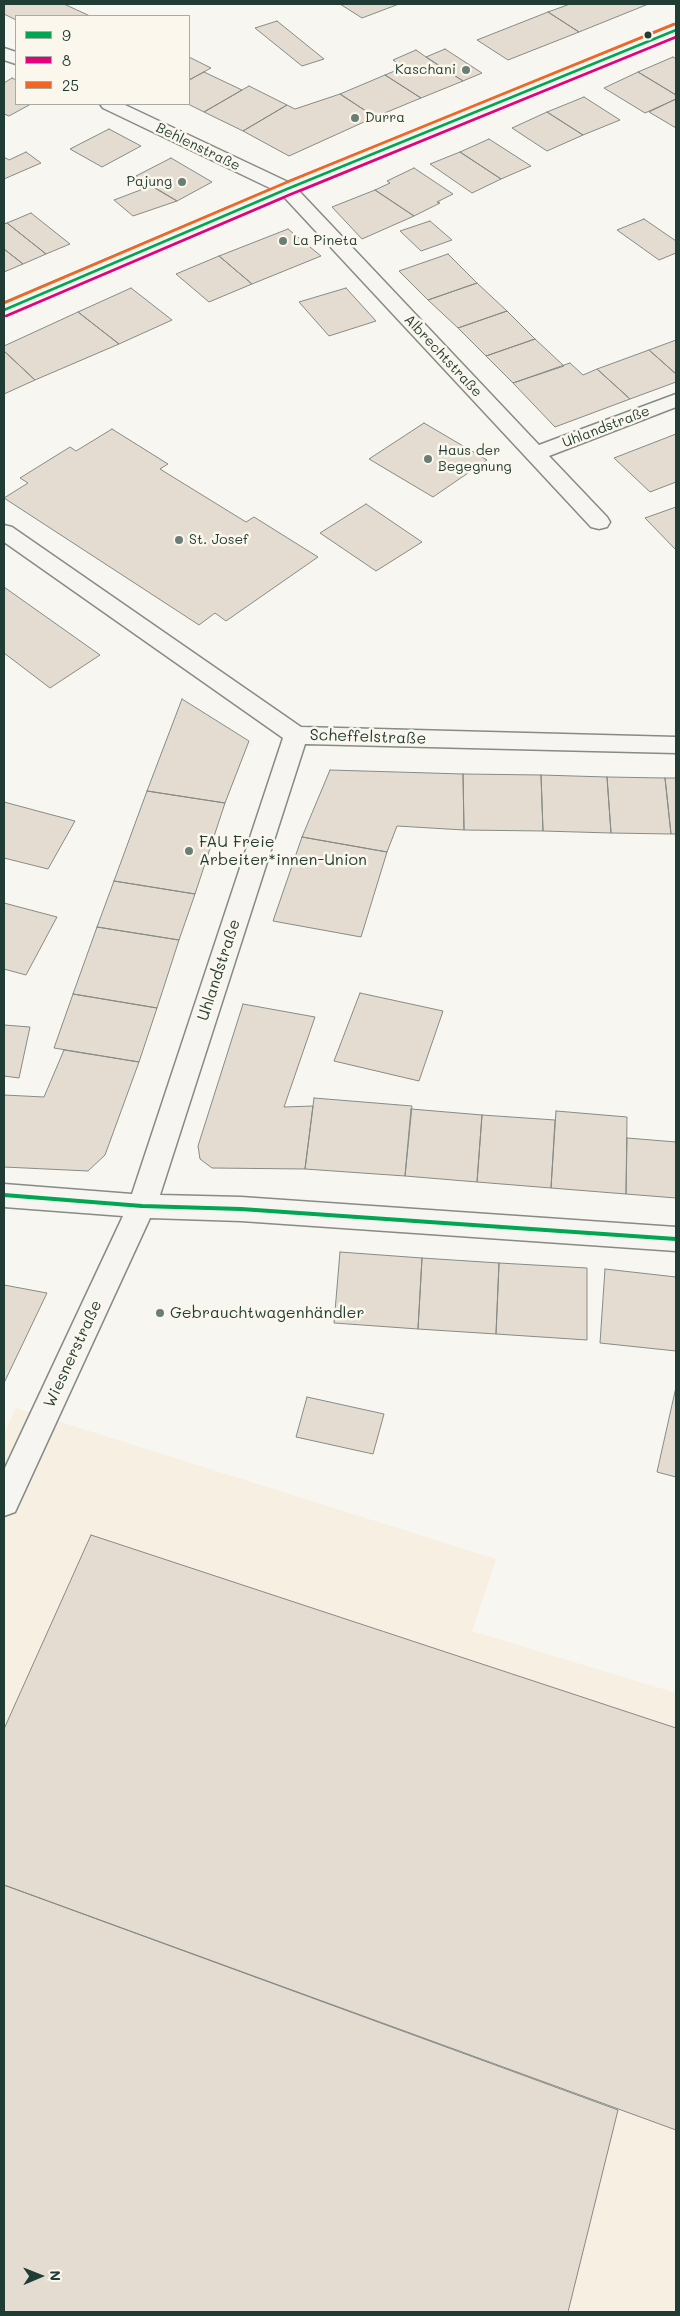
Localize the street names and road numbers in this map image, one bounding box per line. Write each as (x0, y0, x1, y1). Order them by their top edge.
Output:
street label: Behlenstraße (153, 119, 243, 175)
street label: Albrechtstraße (401, 311, 485, 401)
street label: Uhlandstraße (560, 403, 652, 451)
street label: Scheffelstraße (309, 725, 427, 749)
street label: Uhlandstraße (194, 917, 244, 1023)
street label: Wiesnerstraße (40, 1297, 106, 1411)

